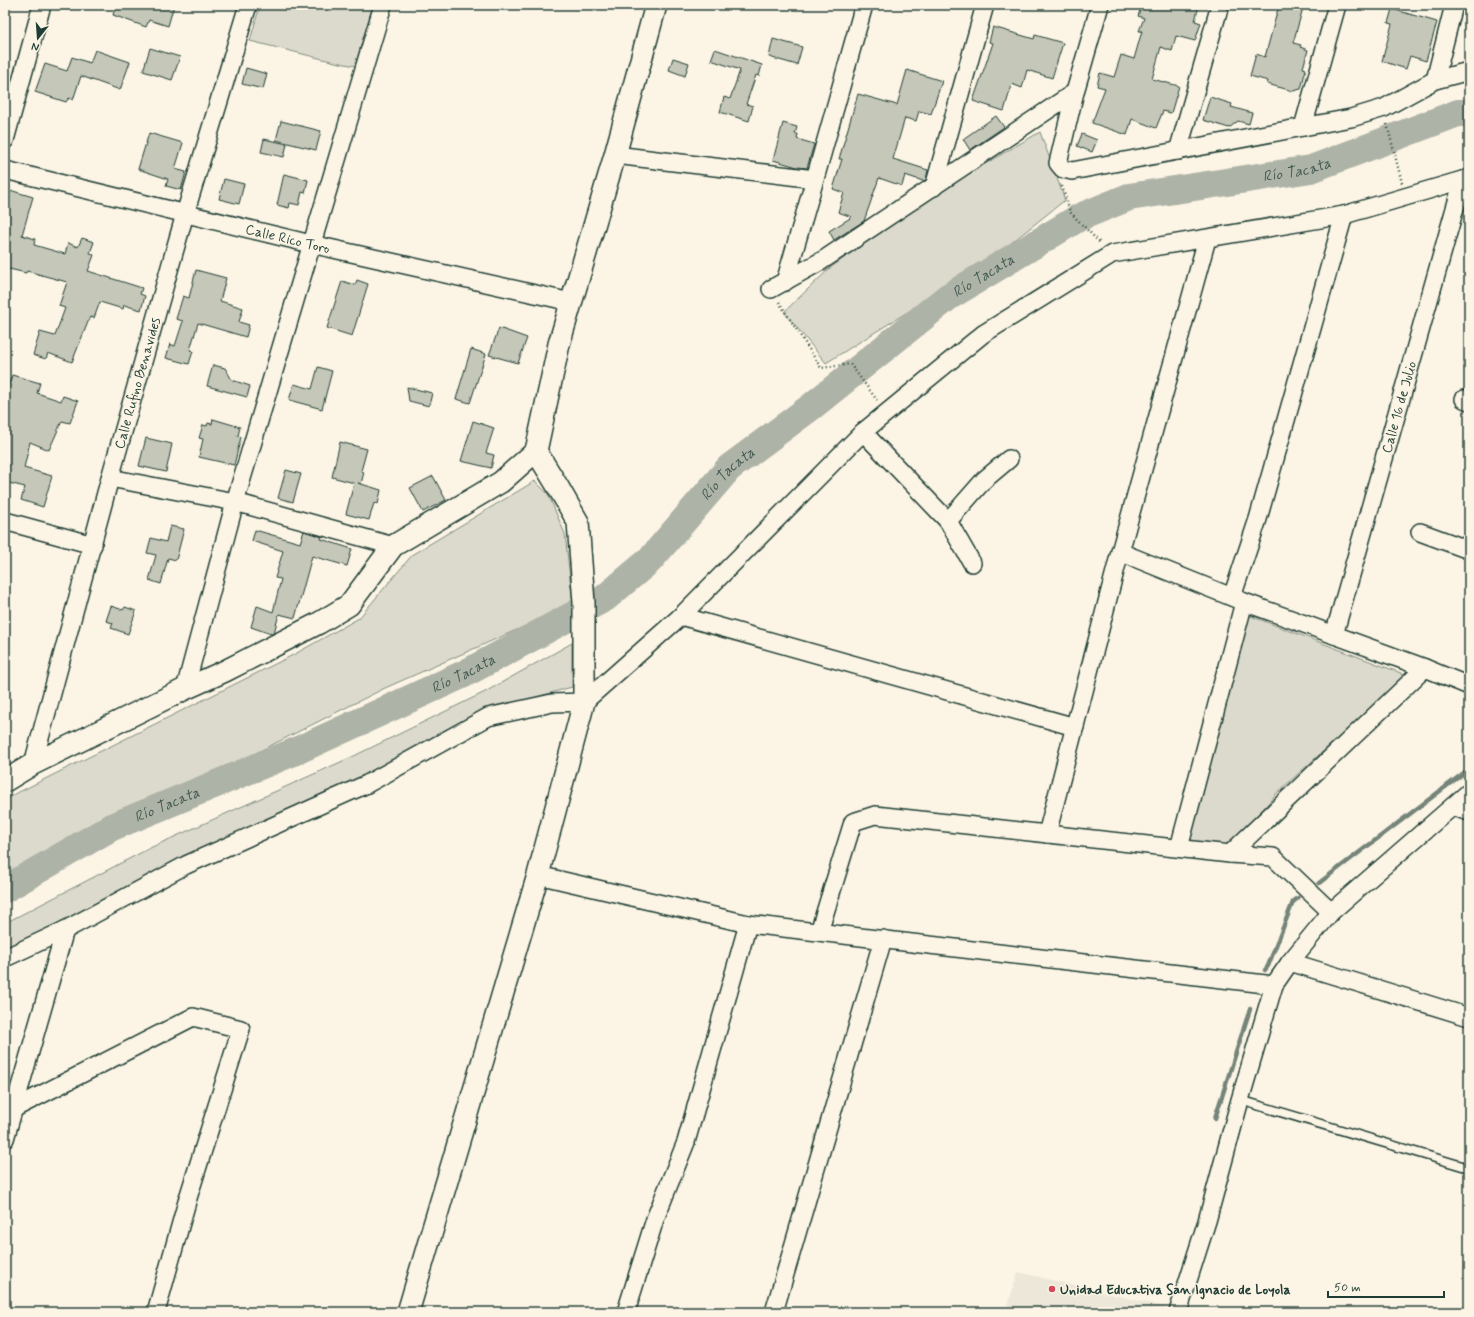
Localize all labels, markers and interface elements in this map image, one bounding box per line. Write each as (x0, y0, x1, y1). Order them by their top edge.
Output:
north arrow (18, 18, 58, 58)
text: N (30, 39, 41, 54)
water label: Río Tacata (1261, 153, 1334, 187)
street label: Calle Rico Toro (244, 220, 332, 258)
water label: Río Tacata (949, 250, 1019, 303)
street label: Calle Rufino Benavides (111, 315, 165, 451)
street label: Calle 16 de Julio (1378, 359, 1421, 455)
water label: Río Tacata (696, 443, 760, 505)
water label: Río Tacata (428, 650, 499, 699)
water label: Río Tacata (131, 783, 203, 828)
scale bar (1328, 1273, 1444, 1299)
text: 50 m (1334, 1280, 1361, 1296)
place label: Unidad Educativa San Ignacio de Loyola (1060, 1281, 1291, 1300)
marker: Unidad Educativa San Ignacio de Loyola (1047, 1284, 1057, 1294)

